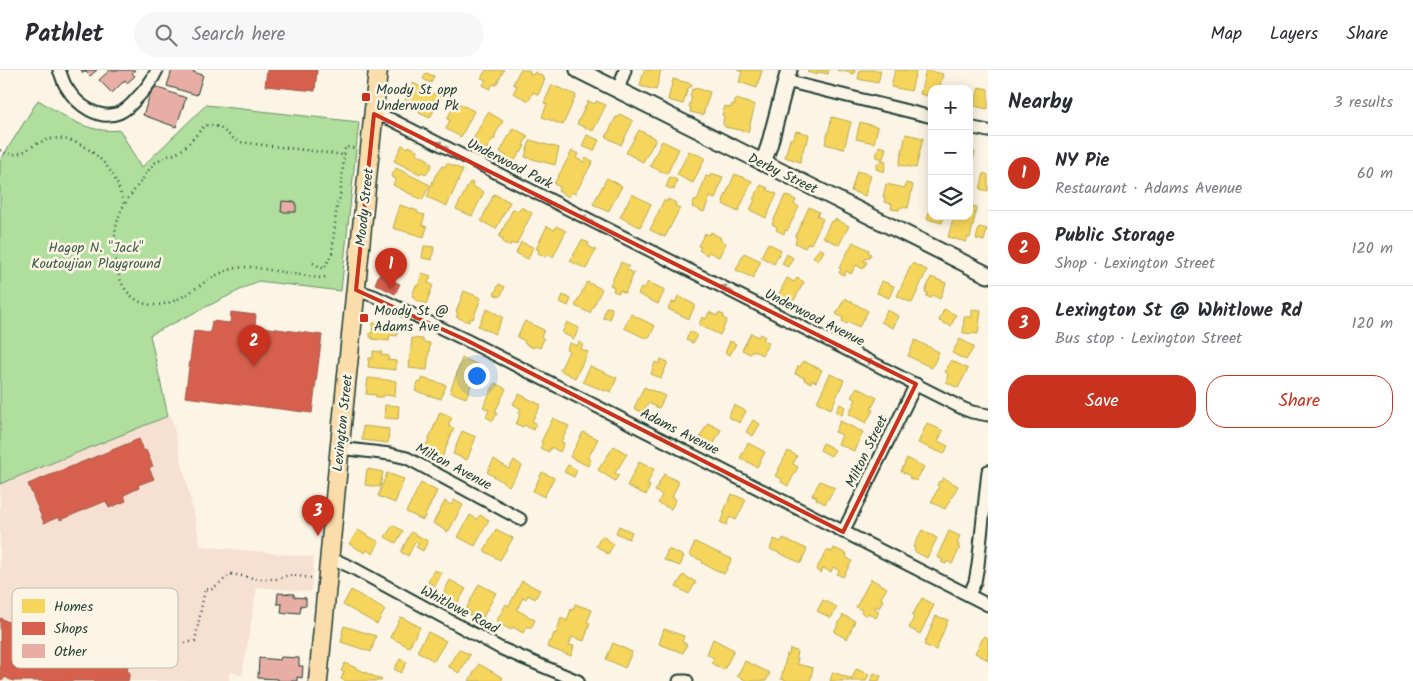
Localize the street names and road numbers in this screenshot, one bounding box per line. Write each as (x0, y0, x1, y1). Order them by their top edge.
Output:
street label: Underwood Park (463, 133, 557, 195)
street label: Derby Street (744, 148, 822, 200)
street label: Moody Street (350, 166, 380, 247)
street label: Underwood Avenue (761, 283, 869, 353)
street label: Lexington Street (327, 373, 359, 473)
street label: Adams Avenue (636, 403, 723, 462)
street label: Milton Street (840, 411, 894, 491)
street label: Milton Avenue (411, 437, 496, 497)
street label: Whitlowe Road (416, 580, 504, 640)

